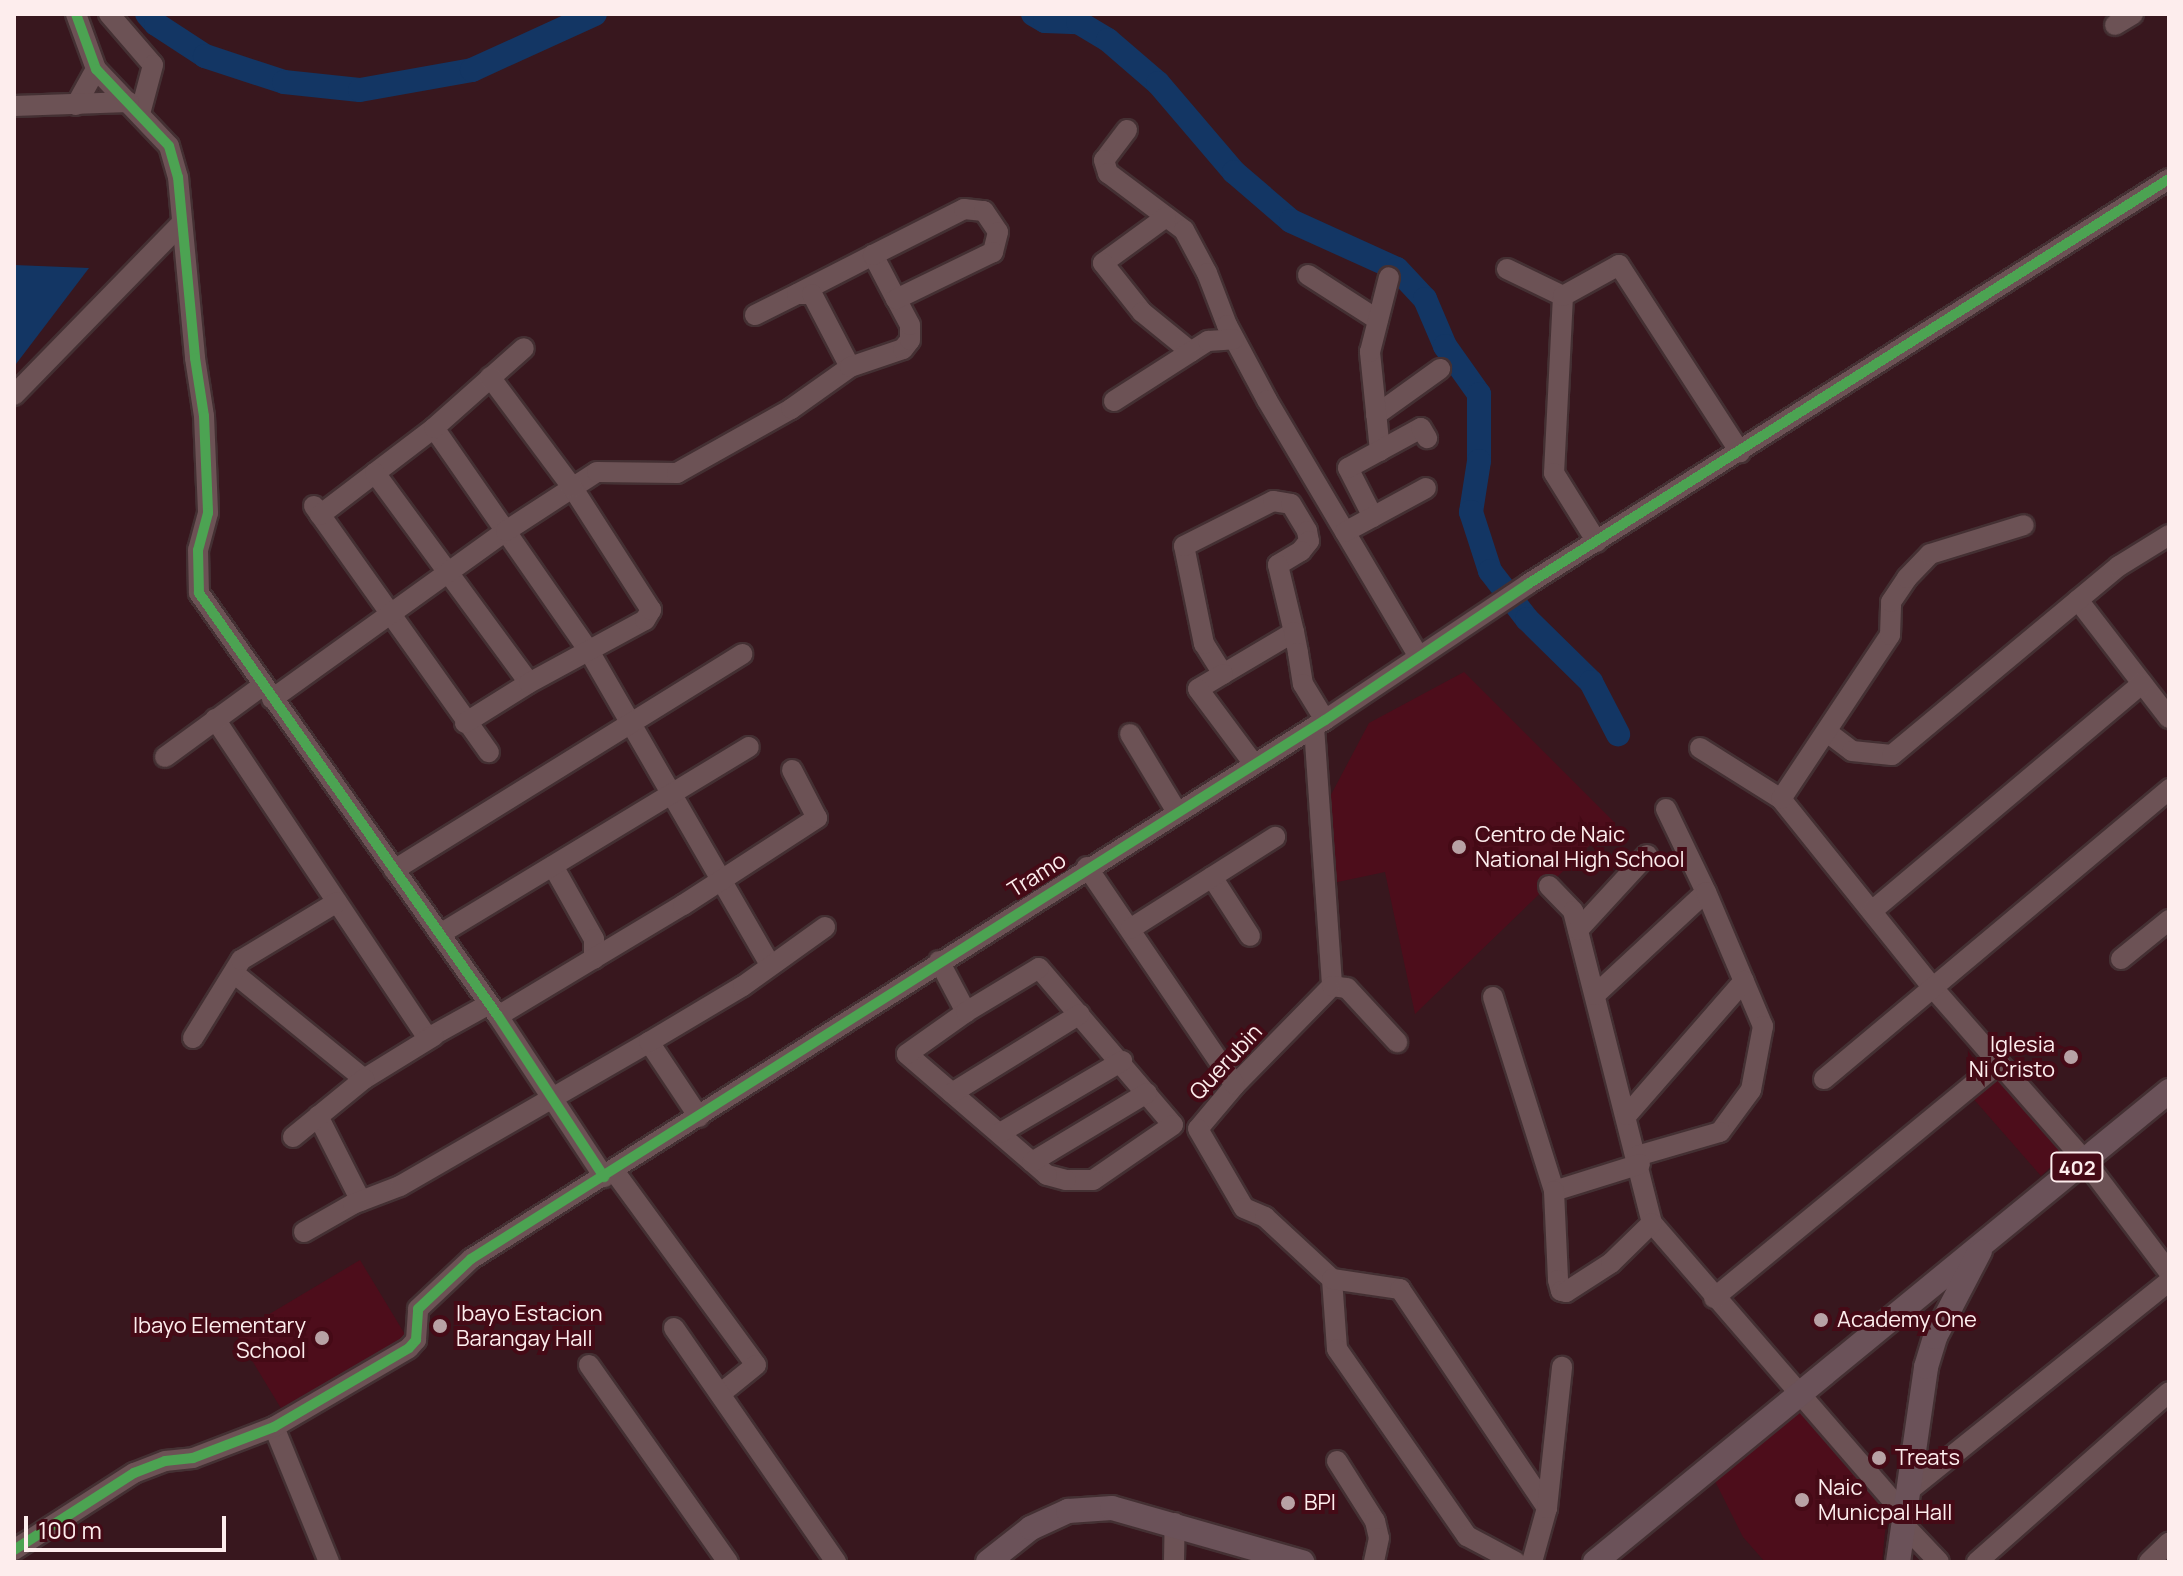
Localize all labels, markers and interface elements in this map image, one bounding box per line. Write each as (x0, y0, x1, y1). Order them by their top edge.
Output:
place label: Centro de Naic National High School (1475, 821, 1685, 872)
marker: Centro de Naic National High School (1450, 838, 1468, 856)
street label: Tramo (1003, 847, 1071, 903)
street label: Querubin (1184, 1019, 1268, 1105)
place label: Iglesia Ni Cristo (1969, 1031, 2055, 1082)
marker: Iglesia Ni Cristo (2062, 1048, 2080, 1066)
road number: 402 (2049, 1151, 2105, 1183)
place label: Ibayo Estacion Barangay Hall (456, 1300, 602, 1352)
place label: Academy One (1837, 1307, 1977, 1333)
marker: Academy One (1812, 1311, 1830, 1329)
place label: Ibayo Elementary School (133, 1312, 306, 1364)
marker: Ibayo Estacion Barangay Hall (431, 1317, 449, 1335)
marker: Ibayo Elementary School (313, 1329, 331, 1347)
place label: Treats (1895, 1445, 1960, 1471)
marker: Treats (1870, 1449, 1888, 1467)
place label: Naic Municpal Hall (1818, 1474, 1952, 1526)
place label: BPI (1304, 1490, 1336, 1516)
marker: Naic Municpal Hall (1793, 1491, 1811, 1509)
marker: BPI (1279, 1494, 1297, 1512)
scale bar (28, 1500, 230, 1550)
text: 100 m (38, 1513, 102, 1546)

